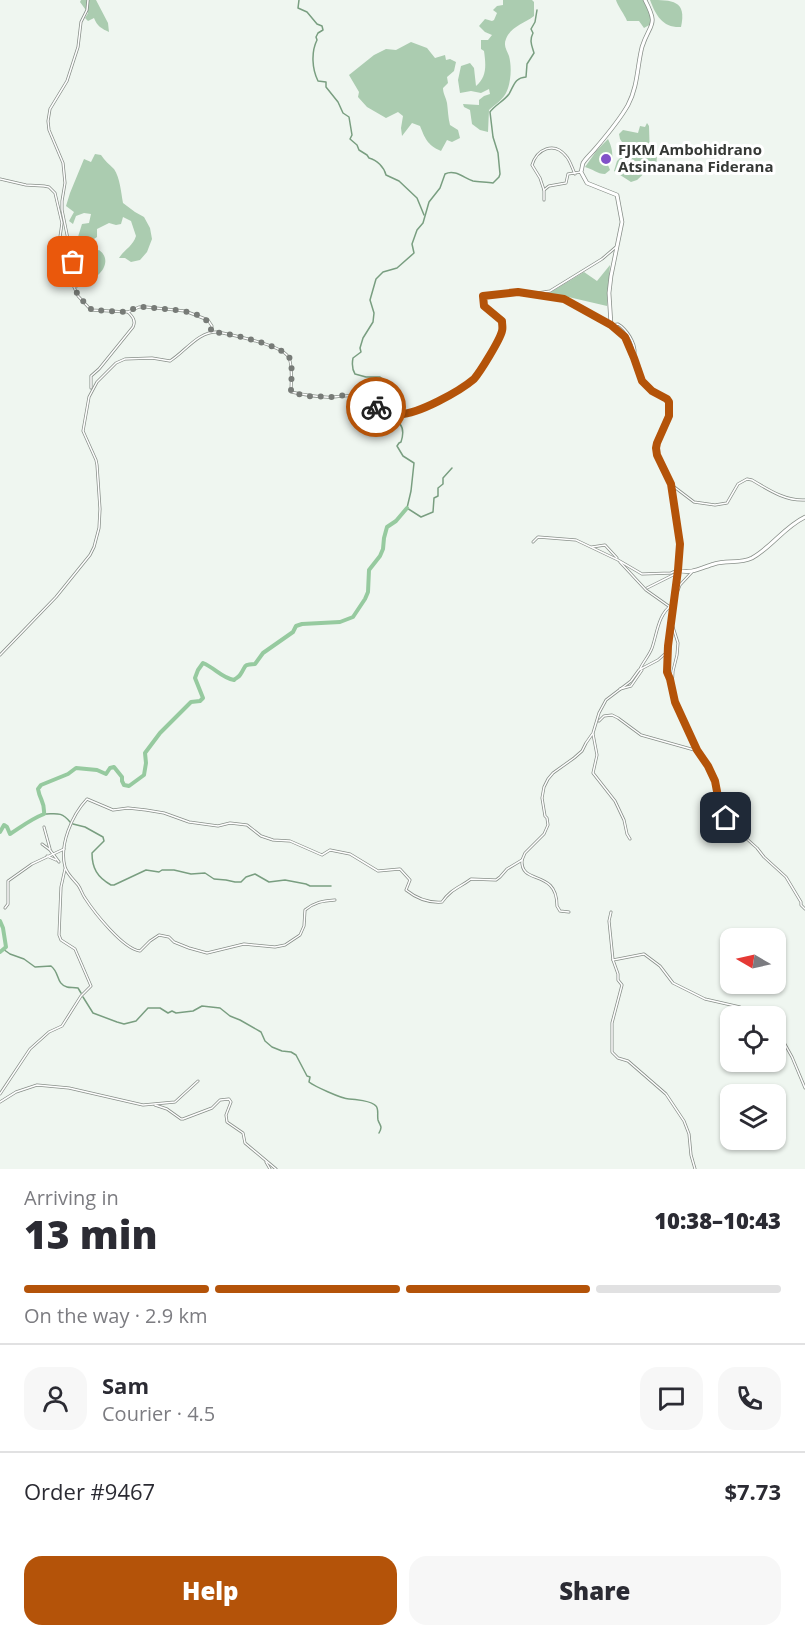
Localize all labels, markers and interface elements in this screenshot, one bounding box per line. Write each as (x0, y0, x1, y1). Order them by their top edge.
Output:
place label: FJKM Ambohidrano Atsinanana Fiderana (618, 139, 774, 176)
marker: FJKM Ambohidrano Atsinanana Fiderana (599, 152, 613, 166)
pin (47, 236, 98, 287)
icon: bag (56, 245, 89, 278)
courier (346, 377, 406, 437)
icon: bike (360, 391, 393, 424)
pin (700, 792, 751, 843)
icon: home (709, 801, 742, 834)
north arrow (720, 928, 786, 994)
map controls (720, 928, 786, 1150)
button: locate (720, 1006, 786, 1072)
button: layers (720, 1084, 786, 1150)
text: Arriving in (24, 1184, 119, 1211)
text: 10:38–10:43 (654, 1205, 781, 1235)
text: 13 min (24, 1207, 158, 1260)
text: On the way · 2.9 km (24, 1302, 207, 1329)
button: person (24, 1367, 87, 1430)
button: chat (640, 1367, 703, 1430)
button: phone (718, 1367, 781, 1430)
text: Sam (102, 1370, 149, 1400)
text: Courier · 4.5 (102, 1400, 215, 1427)
text: Order #9467 (24, 1476, 155, 1506)
text: $7.73 (724, 1476, 781, 1506)
button: Help (24, 1556, 397, 1625)
button: Share (409, 1556, 781, 1625)

